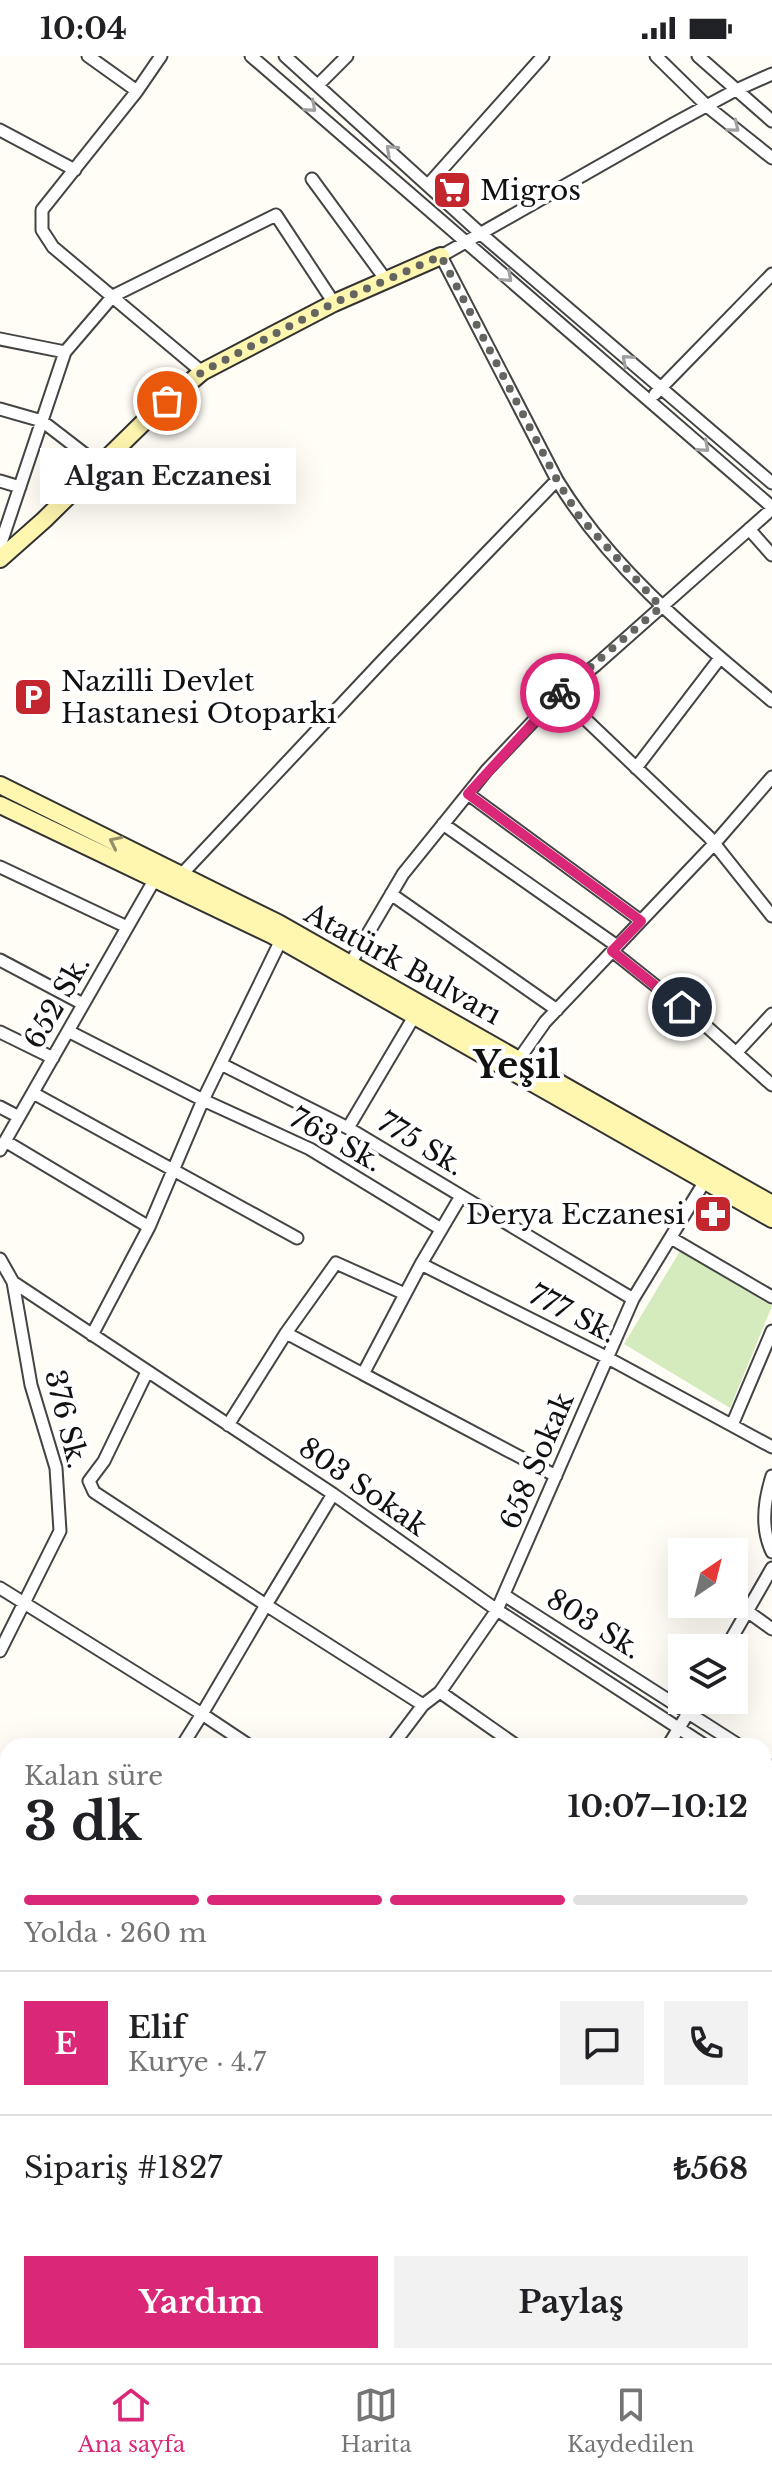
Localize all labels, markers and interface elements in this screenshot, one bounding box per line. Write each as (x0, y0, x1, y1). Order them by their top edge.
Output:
text: 10:04 (40, 10, 127, 47)
one-way arrow (301, 97, 316, 112)
one-way arrow (724, 118, 739, 132)
one-way arrow (385, 146, 400, 160)
supermarket icon: Migros (431, 169, 473, 211)
place label: Migros (480, 173, 581, 208)
one-way arrow (497, 268, 512, 282)
one-way arrow (622, 355, 637, 370)
pin (133, 367, 201, 435)
icon: bag (145, 379, 189, 423)
one-way arrow (694, 437, 709, 452)
callout: Algan Eczanesi (39, 449, 295, 505)
text: Algan Eczanesi (65, 460, 271, 492)
courier (520, 653, 600, 733)
place label: Nazilli Devlet Hastanesi Otoparkı (61, 664, 337, 731)
icon: bike (538, 671, 582, 715)
parking icon: Nazilli Devlet Hastanesi Otoparkı (12, 676, 54, 718)
one-way arrow (109, 836, 124, 852)
street label: Atatürk Bulvarı (298, 895, 507, 1032)
street label: 652 Sk. (16, 949, 98, 1055)
pin (648, 973, 716, 1041)
icon: home (660, 985, 704, 1029)
district label: Yeşil (472, 1043, 561, 1088)
street label: 763 Sk. (284, 1100, 388, 1180)
street label: 775 Sk. (372, 1105, 470, 1183)
pharmacy icon: Derya Eczanesi (692, 1193, 734, 1235)
place label: Derya Eczanesi (466, 1197, 685, 1232)
street label: 777 Sk. (524, 1277, 622, 1351)
street label: 376 Sk. (37, 1366, 95, 1472)
street label: 658 Sokak (493, 1387, 582, 1535)
street label: 803 Sokak (292, 1430, 435, 1544)
north arrow (668, 1538, 748, 1618)
map controls (668, 1538, 748, 1714)
street label: 803 Sk. (540, 1581, 648, 1667)
button: layers (668, 1634, 748, 1714)
text: Kalan süre (24, 1760, 163, 1792)
text: 10:07–10:12 (567, 1788, 748, 1825)
text: 3 dk (24, 1790, 142, 1854)
text: Yolda · 260 m (24, 1917, 207, 1949)
button: chat (560, 2001, 644, 2085)
button: phone (664, 2001, 748, 2085)
text: Elif (128, 2009, 186, 2046)
text: E (55, 2025, 77, 2062)
text: Kurye · 4.7 (128, 2046, 266, 2078)
text: Sipariş #1827 (24, 2149, 222, 2186)
text: ₺568 (674, 2150, 748, 2187)
button: Yardım (24, 2256, 378, 2348)
button: Paylaş (394, 2256, 748, 2348)
tab: Ana sayfa (78, 2383, 185, 2458)
tab: Harita (341, 2383, 412, 2458)
tab: Kaydedilen (567, 2383, 694, 2458)

